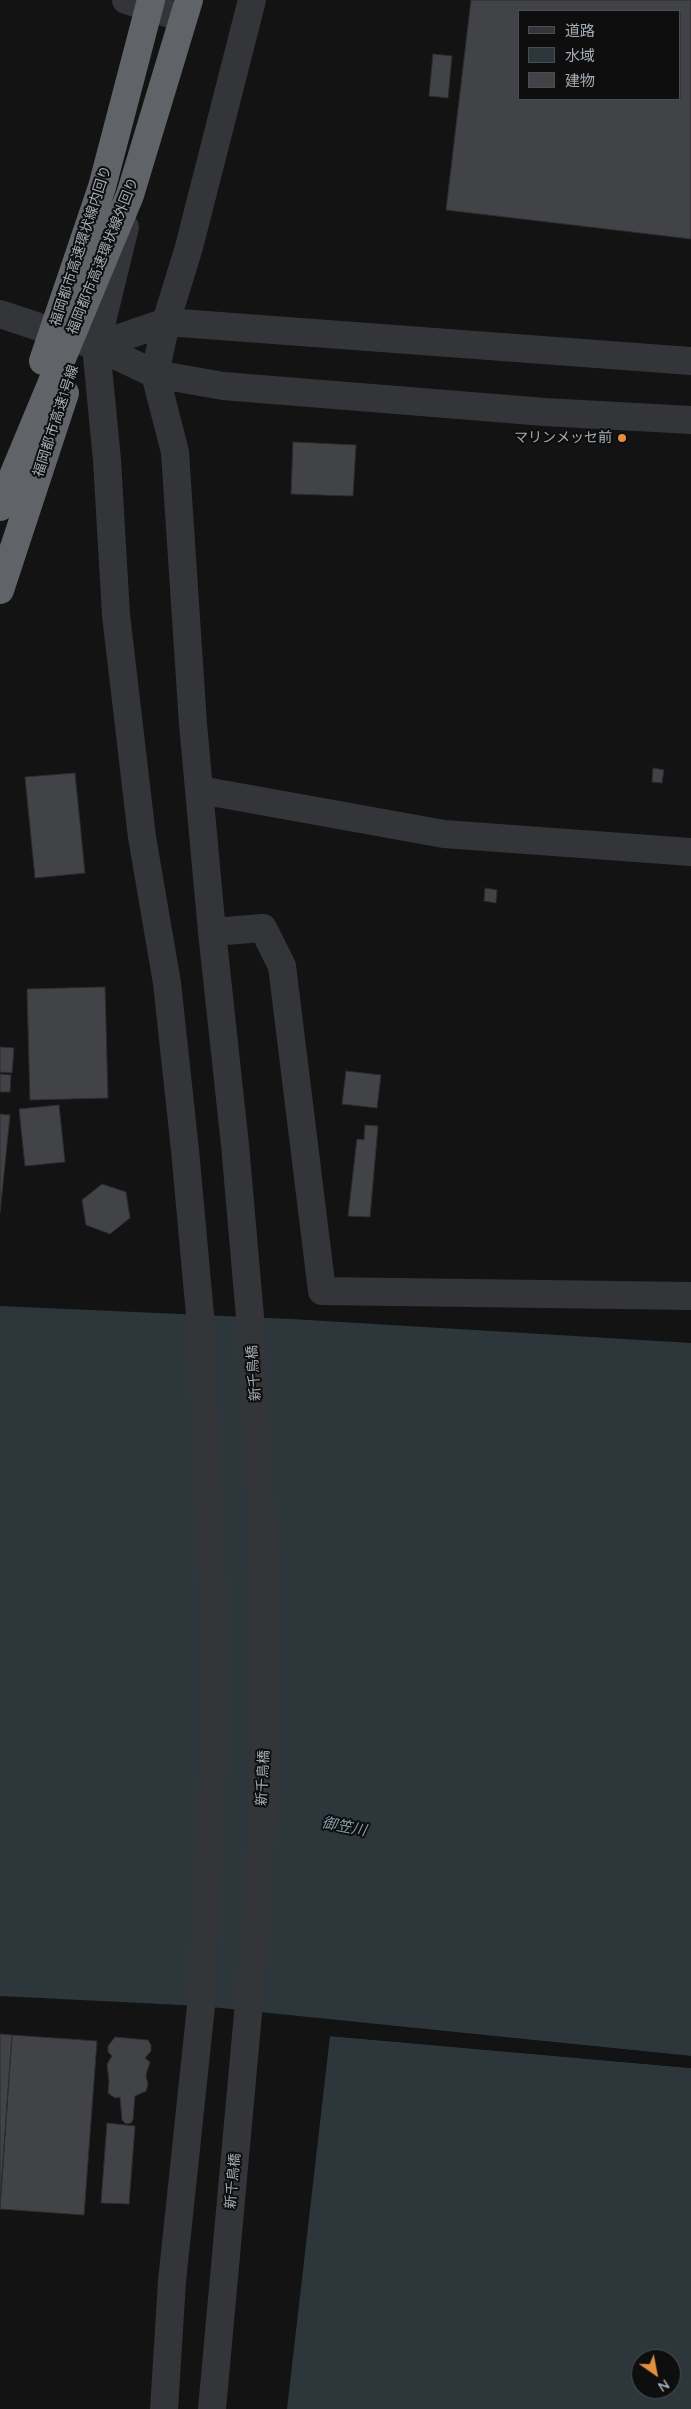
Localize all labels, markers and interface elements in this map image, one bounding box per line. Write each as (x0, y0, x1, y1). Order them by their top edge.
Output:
legend (518, 10, 681, 100)
text: 道路 (565, 21, 595, 40)
text: 水域 (565, 46, 595, 65)
text: 建物 (565, 71, 595, 90)
street label: 福岡都市高速環状線内回り (47, 164, 115, 328)
street label: 福岡都市高速環状線外回り (64, 175, 142, 337)
street label: 福岡都市高速1号線 (30, 363, 82, 479)
place label: マリンメッセ前 (514, 430, 612, 446)
marker: マリンメッセ前 (616, 432, 628, 444)
street label: 新千鳥橋 (244, 1344, 264, 1402)
street label: 新千鳥橋 (253, 1750, 273, 1806)
water label: 御笠川 (320, 1814, 368, 1840)
street label: 新千鳥橋 (222, 2152, 244, 2210)
north arrow (631, 2349, 681, 2399)
text: N (654, 2375, 673, 2396)

